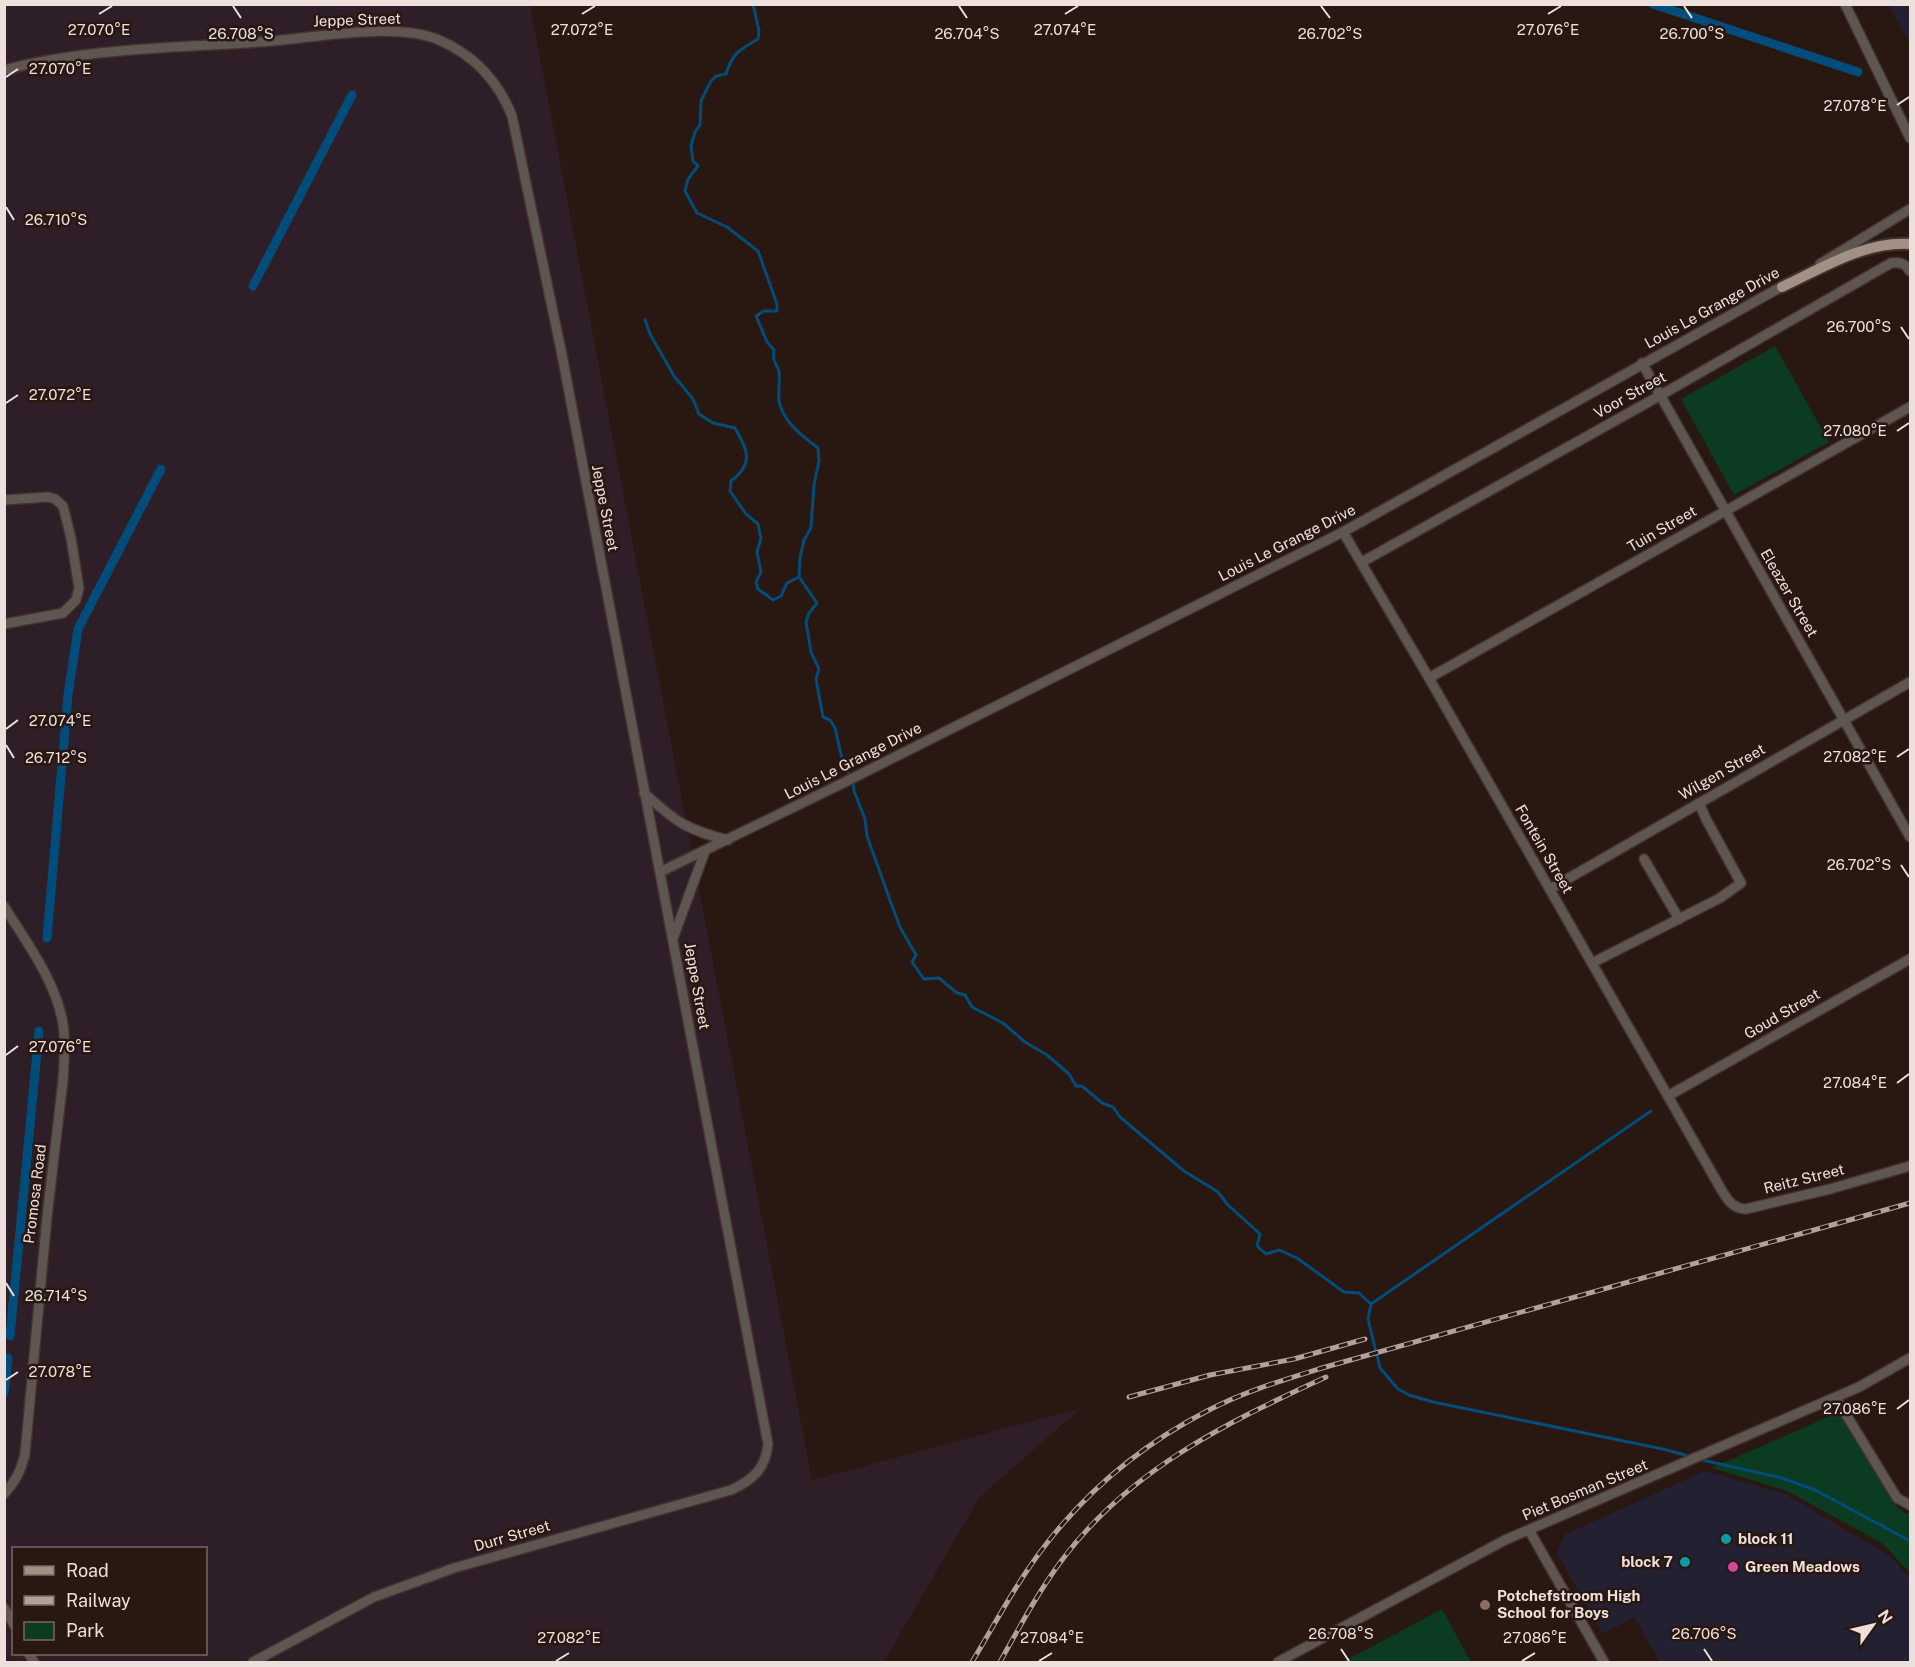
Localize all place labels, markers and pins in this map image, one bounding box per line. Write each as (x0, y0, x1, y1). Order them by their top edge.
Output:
place label: block 11 (1738, 1530, 1793, 1547)
marker: block 11 (1719, 1532, 1733, 1546)
place label: block 7 (1621, 1553, 1673, 1570)
marker: block 7 (1678, 1555, 1692, 1569)
place label: Green Meadows (1745, 1558, 1860, 1575)
marker: Green Meadows (1726, 1560, 1740, 1574)
place label: Potchefstroom High School for Boys (1497, 1587, 1641, 1621)
marker: Potchefstroom High School for Boys (1478, 1598, 1492, 1612)

